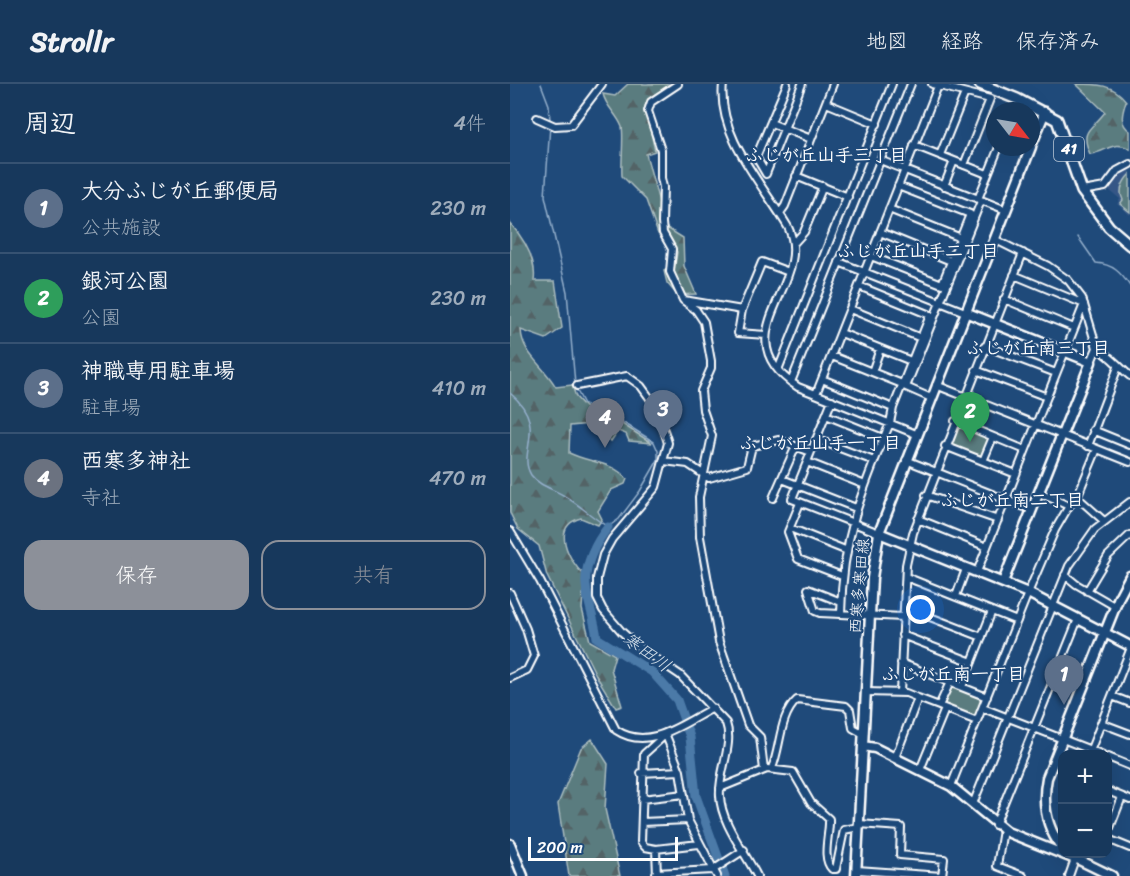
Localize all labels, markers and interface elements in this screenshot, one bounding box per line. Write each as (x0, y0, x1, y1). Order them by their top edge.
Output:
text: Strollr (30, 17, 113, 66)
text: 地図 (866, 22, 908, 60)
text: 経路 (941, 22, 983, 60)
text: 保存済み (1016, 22, 1100, 60)
text: 周辺 (24, 100, 76, 146)
north arrow (986, 102, 1040, 156)
text: 4件 (454, 106, 486, 141)
road number: 41 (1054, 137, 1084, 161)
district label: ふじが丘山手三丁目 (745, 139, 907, 171)
text: 大分ふじが丘郵便局 (81, 171, 279, 210)
text: 1 (39, 191, 48, 226)
text: 230 m (430, 191, 486, 226)
text: 公共施設 (81, 210, 161, 245)
district label: ふじが丘山手二丁目 (837, 235, 999, 267)
text: 銀河公園 (81, 261, 169, 300)
text: 2 (38, 281, 49, 316)
text: 230 m (430, 281, 486, 316)
text: 公園 (81, 300, 121, 335)
district label: ふじが丘南三丁目 (966, 332, 1110, 364)
text: 神職専用駐車場 (81, 351, 235, 390)
text: 3 (38, 371, 49, 406)
text: 410 m (432, 371, 486, 406)
text: 駐車場 (81, 390, 141, 425)
pin: 3 (644, 390, 682, 440)
pin: 2 (950, 392, 990, 442)
pin: 4 (586, 398, 625, 448)
district label: ふじが丘山手一丁目 (739, 427, 901, 459)
text: 西寒多神社 (81, 441, 191, 480)
text: 4 (37, 461, 50, 496)
text: 470 m (429, 461, 486, 496)
text: 寺社 (81, 480, 121, 515)
district label: ふじが丘南二丁目 (940, 484, 1084, 516)
street label: 西寒多寒田線 (840, 537, 878, 635)
button: 保存 (24, 540, 249, 610)
button: 共有 (261, 540, 486, 610)
your location (906, 595, 935, 624)
water label: 寒田川 (616, 623, 678, 681)
pin: 1 (1044, 656, 1084, 705)
district label: ふじが丘南一丁目 (881, 658, 1025, 690)
map controls (1058, 750, 1112, 858)
button: + (1058, 750, 1112, 804)
button: − (1058, 804, 1112, 858)
text: 200 m (537, 833, 583, 862)
scale bar (528, 834, 678, 862)

